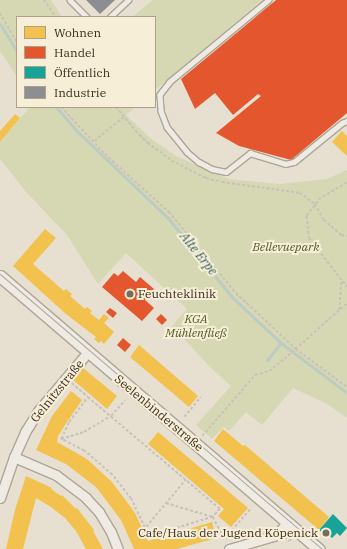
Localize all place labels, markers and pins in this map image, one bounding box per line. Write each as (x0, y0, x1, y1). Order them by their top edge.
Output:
place label: Feuchteklinik (138, 287, 216, 301)
marker: Feuchteklinik (125, 289, 135, 299)
place label: Cafe/Haus der Jugend Köpenick (138, 526, 318, 540)
marker: Cafe/Haus der Jugend Köpenick (321, 528, 331, 538)

